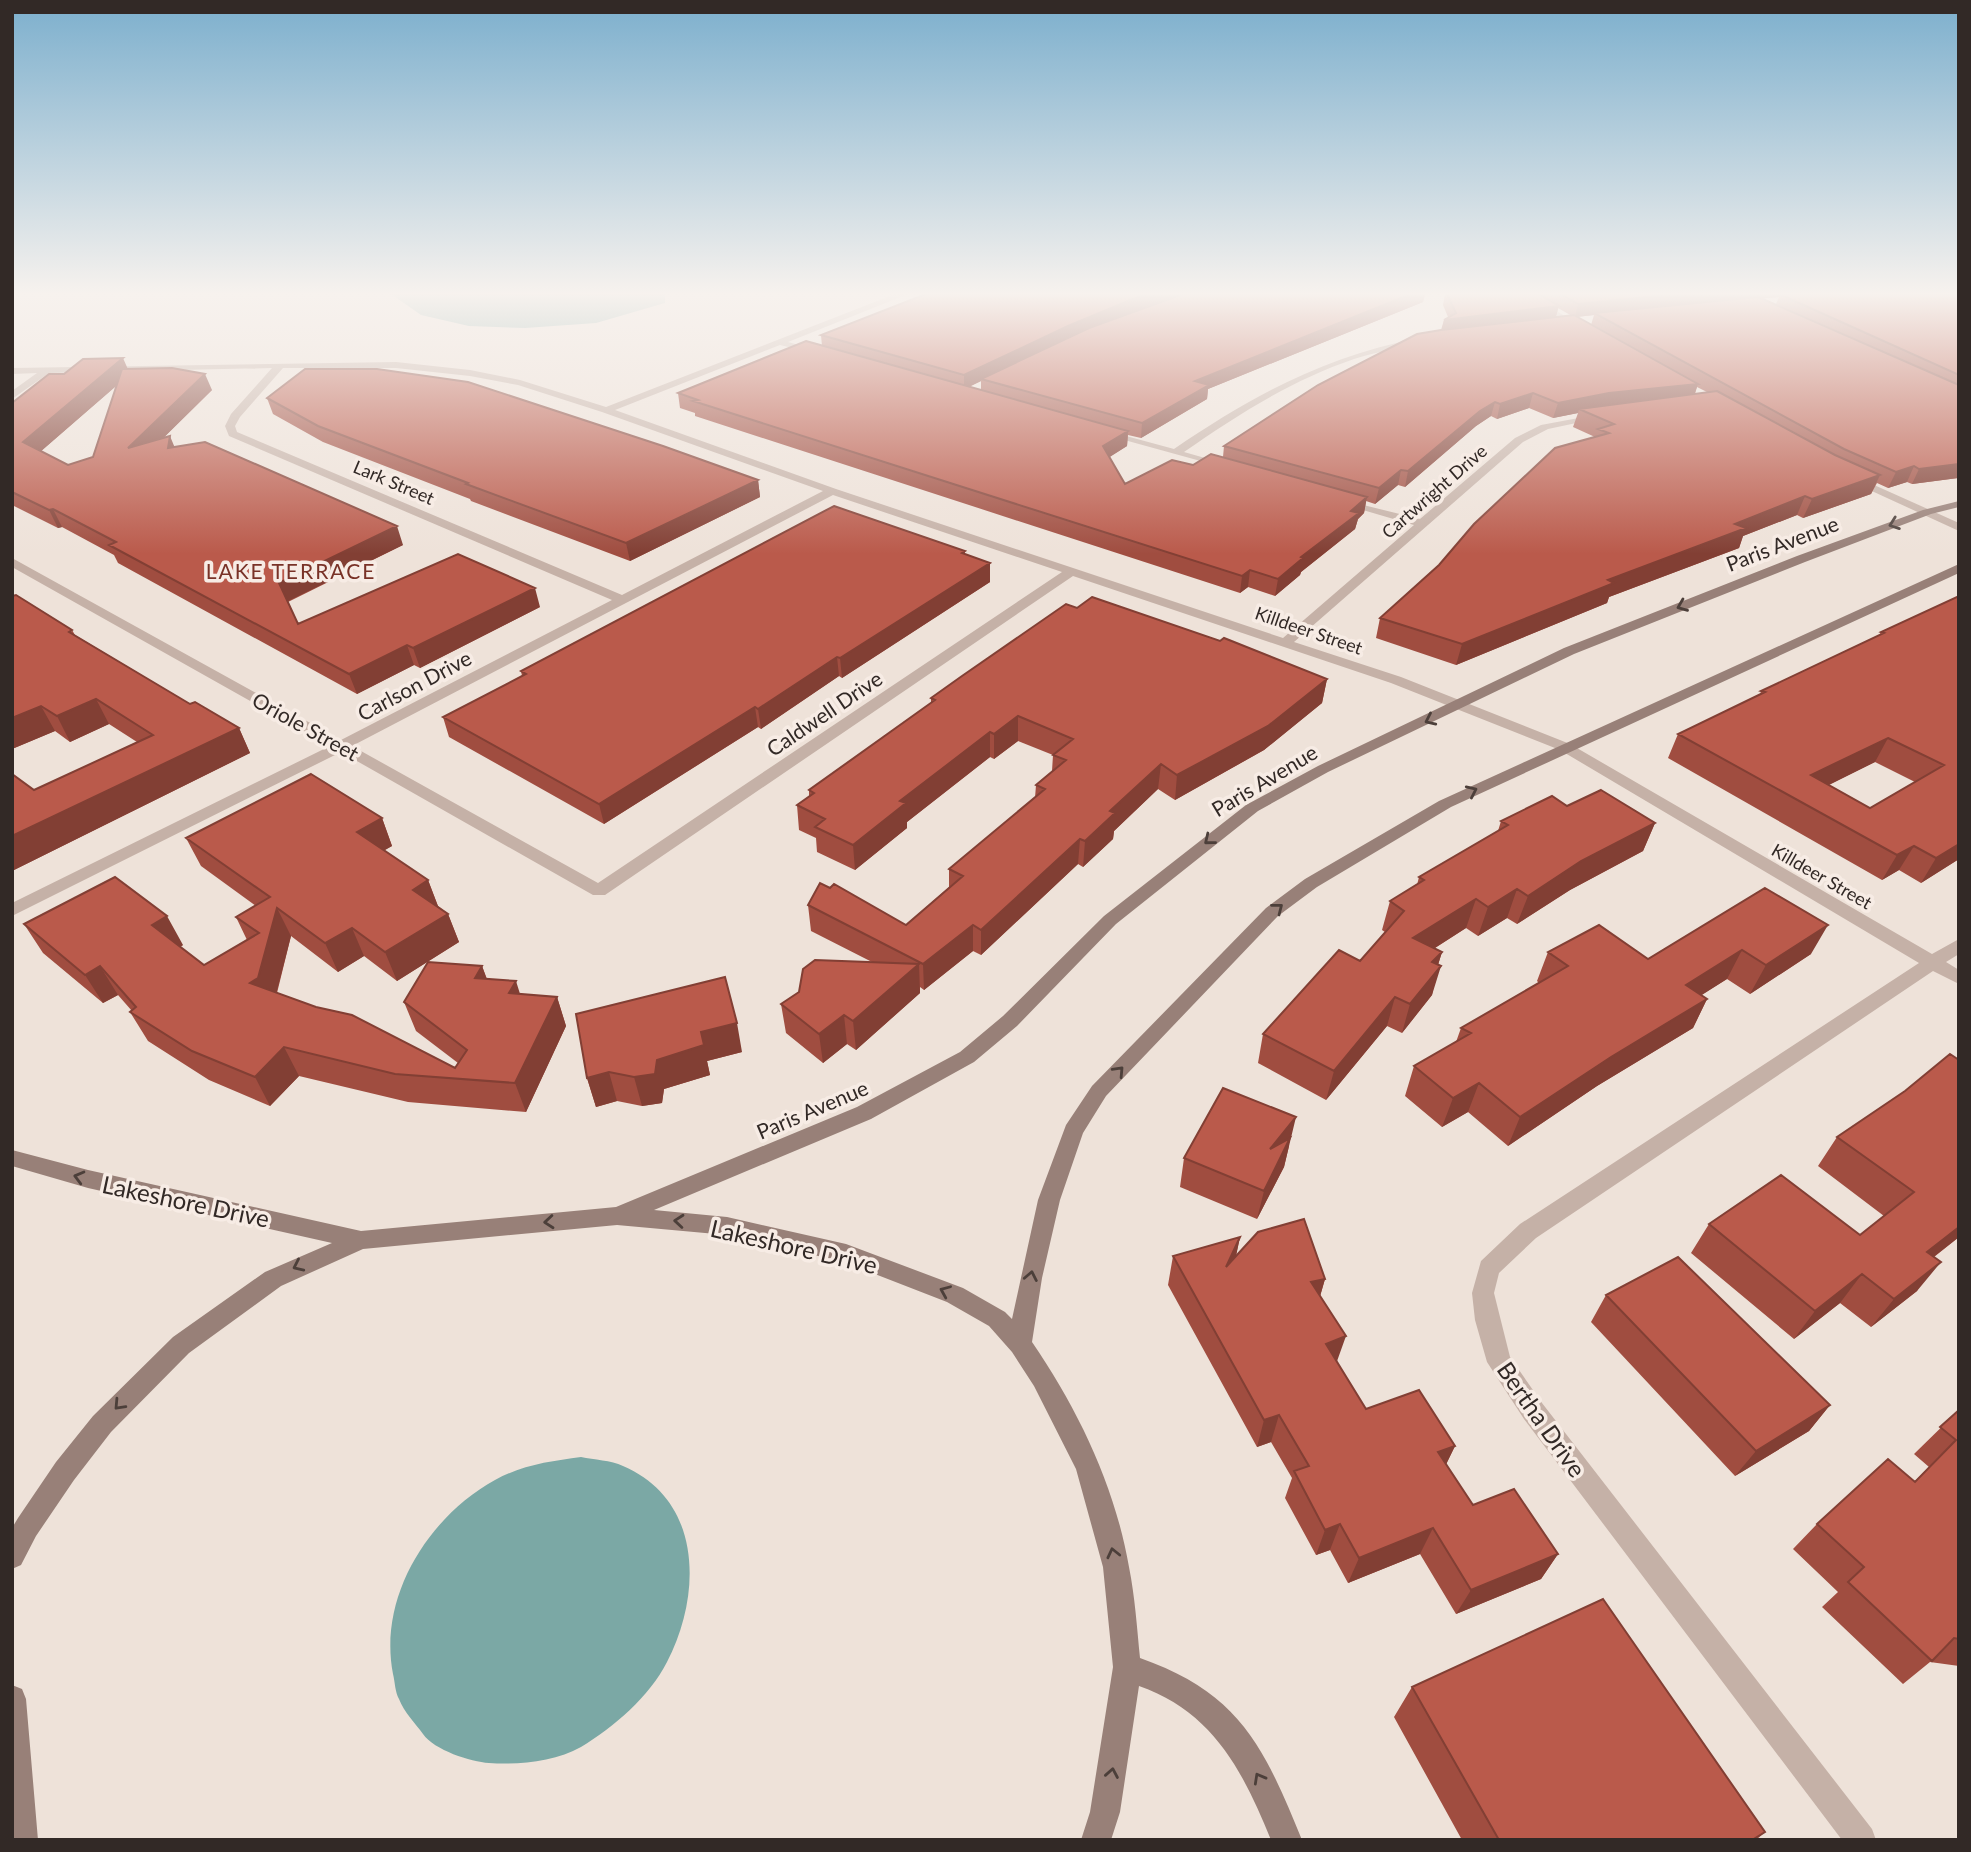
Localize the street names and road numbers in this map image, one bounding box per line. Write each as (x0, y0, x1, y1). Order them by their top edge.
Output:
street label: Cartwright Drive (1377, 439, 1491, 543)
street label: Lark Street (350, 455, 438, 509)
street label: Paris Avenue (1722, 510, 1842, 576)
street label: Killdeer Street (1252, 601, 1366, 659)
street label: Carlson Drive (353, 645, 475, 725)
street label: Caldwell Drive (761, 665, 887, 761)
street label: Oriole Street (248, 686, 364, 766)
street label: Paris Avenue (1207, 739, 1321, 821)
street label: Killdeer Street (1768, 838, 1876, 914)
street label: Paris Avenue (752, 1074, 872, 1144)
street label: Lakeshore Drive (100, 1169, 272, 1233)
street label: Lakeshore Drive (708, 1213, 880, 1279)
street label: Bertha Drive (1492, 1356, 1592, 1482)

